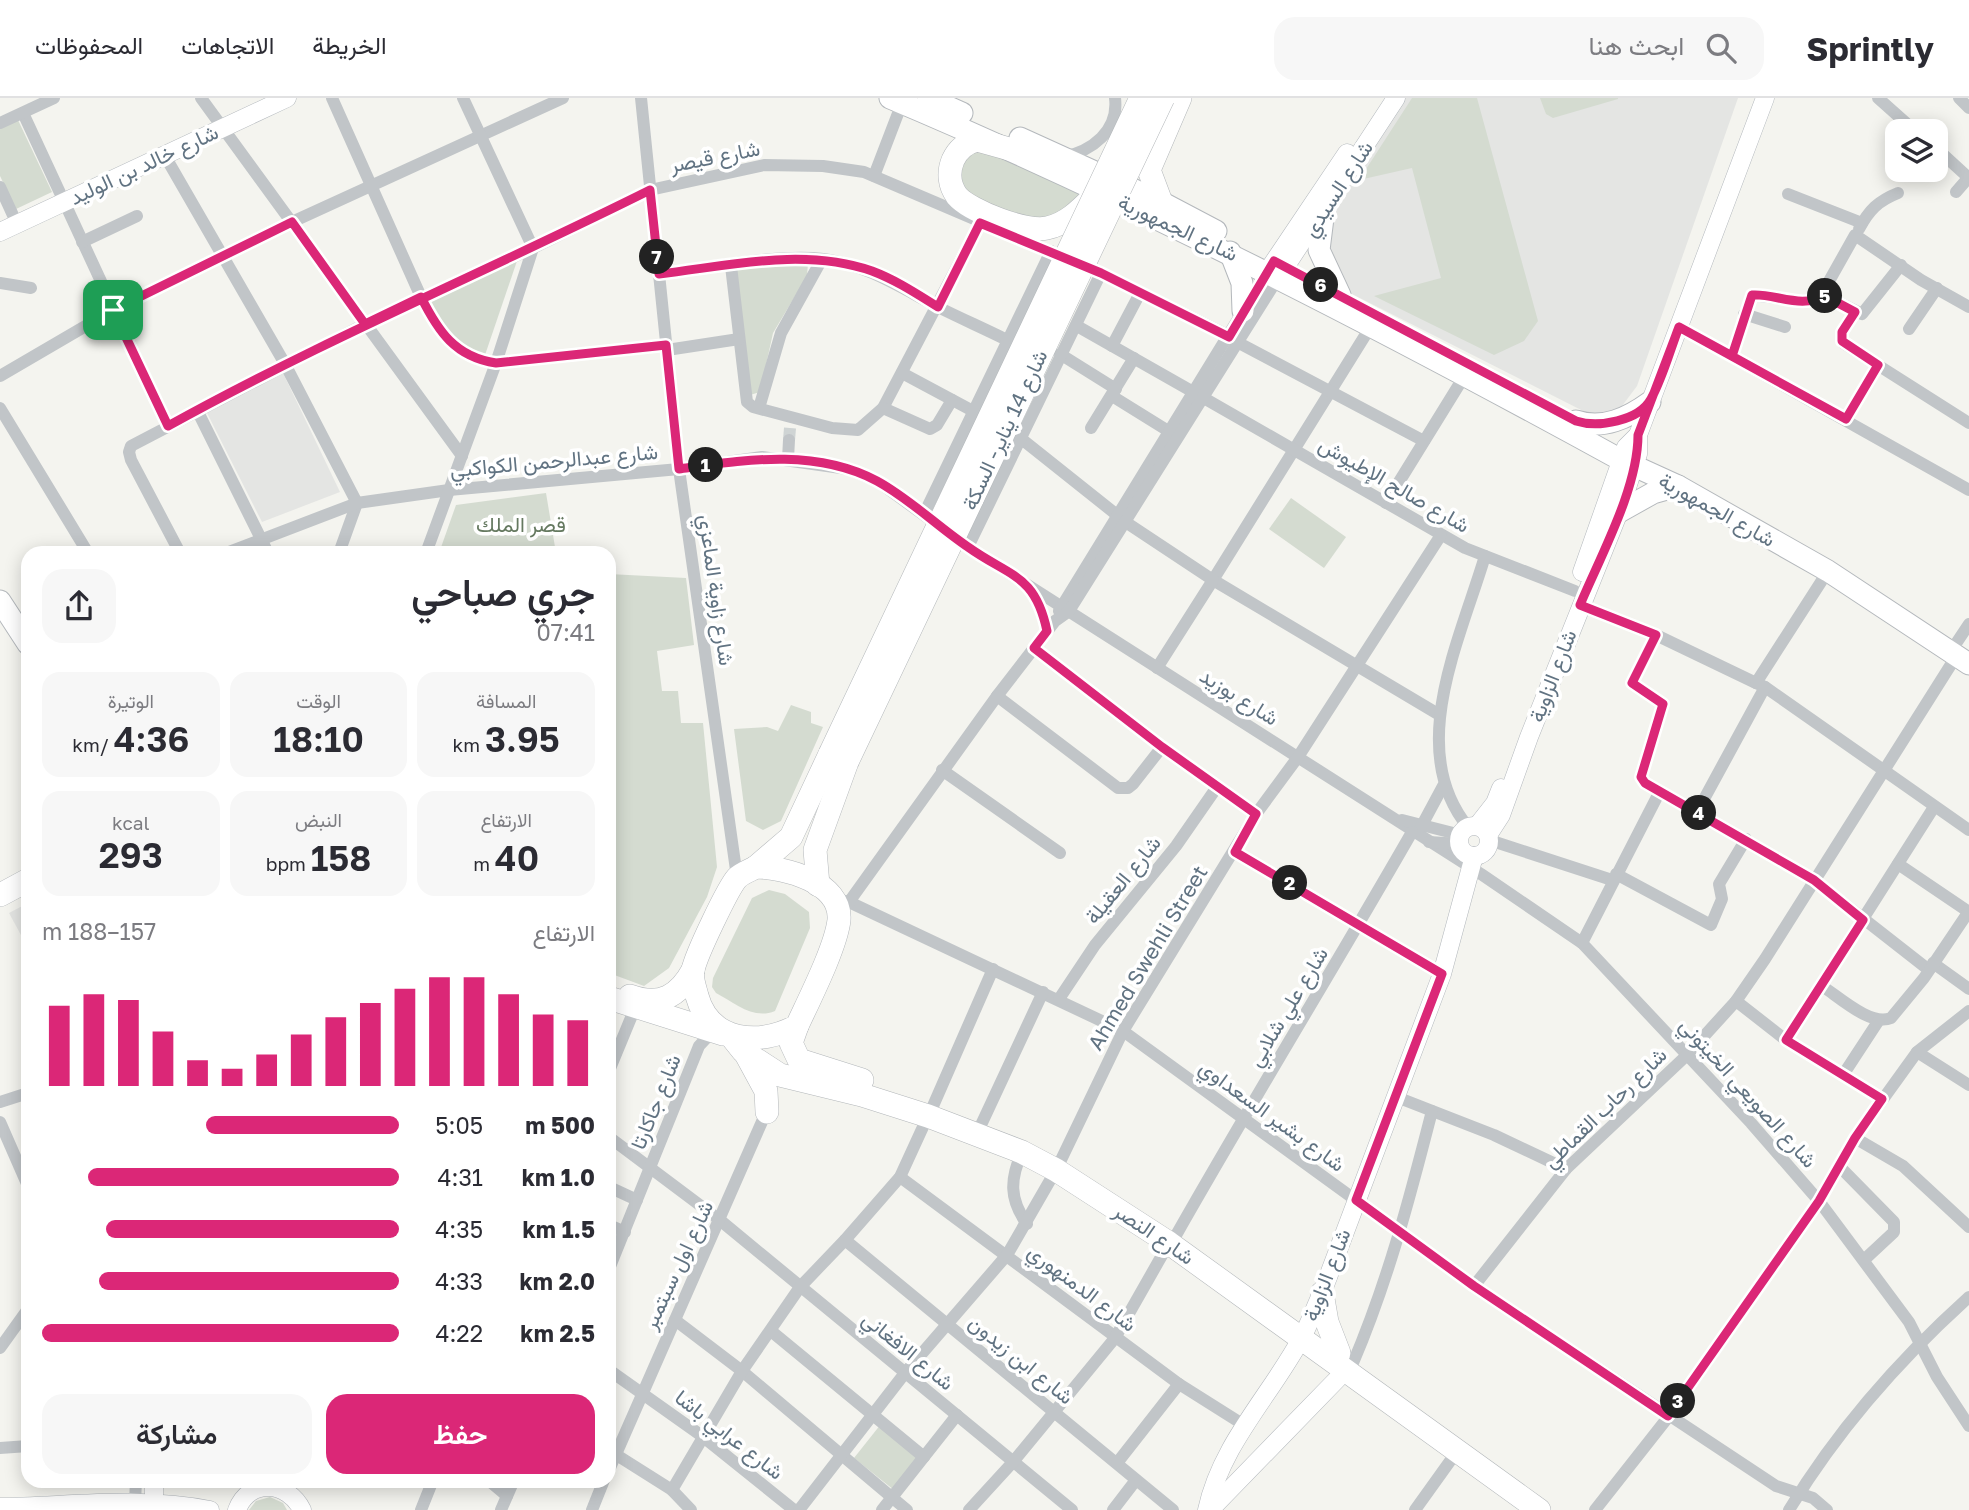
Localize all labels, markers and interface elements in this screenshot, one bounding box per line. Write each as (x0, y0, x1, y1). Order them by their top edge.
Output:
search box (1274, 17, 1764, 80)
icon: search (1702, 29, 1740, 67)
text: Sprintly (1806, 29, 1934, 68)
text: المحفوظات (35, 30, 143, 59)
text: الاتجاهات (181, 30, 274, 59)
text: الخريطة (312, 30, 387, 59)
text: ابحث هنا (1589, 30, 1684, 61)
street label: شارع خالد بن الوليد (65, 118, 223, 212)
map controls (1885, 119, 1948, 182)
button: layers (1885, 119, 1948, 182)
street label: شارع قيصر (667, 135, 762, 180)
street label: شارع السيدي (1296, 135, 1382, 244)
street label: شارع الجمهورية (1114, 188, 1242, 268)
pin: 7 (640, 240, 674, 274)
text: 7 (651, 245, 662, 268)
pin: 6 (1304, 268, 1338, 302)
text: 6 (1314, 273, 1327, 296)
pin: 5 (1808, 278, 1842, 314)
pin (83, 280, 143, 340)
text: 5 (1819, 284, 1830, 307)
icon: arrive (94, 291, 132, 329)
street label: شارع 14 يناير- السكة (956, 345, 1054, 515)
street label: شارع صالح الإطيوش (1314, 430, 1474, 540)
street label: شارع عبدالرحمن الكواكبي (449, 438, 659, 487)
pin: 1 (688, 448, 724, 482)
text: 1 (701, 453, 710, 476)
street label: شارع الجمهورية (1654, 466, 1780, 554)
park label: قصر الملك (476, 511, 566, 538)
street label: شارع زاوية الماعزي (689, 513, 740, 668)
button: share (42, 569, 116, 643)
text: جري صباحي (411, 569, 595, 614)
text: 07:41 (536, 618, 595, 646)
street label: شارع الزاوية (1523, 626, 1583, 726)
street label: شارع بوزيد (1194, 662, 1284, 732)
text: الوتيرة (108, 689, 154, 712)
text: الوقت (296, 689, 341, 712)
text: المسافة (476, 689, 536, 712)
text: 4:36 (114, 718, 189, 760)
text: 18:10 (273, 718, 364, 760)
text: 3.95 (485, 718, 560, 760)
text: /km (72, 733, 114, 756)
text: km (453, 733, 485, 756)
pin: 4 (1682, 796, 1716, 830)
text: 4 (1693, 801, 1704, 824)
text: النبض (295, 808, 342, 831)
text: الارتفاع (480, 808, 532, 831)
text: kcal (112, 811, 150, 834)
street label: شارع العقيلة (1079, 830, 1167, 930)
text: 293 (99, 834, 163, 876)
text: 158 (311, 837, 371, 879)
text: 40 (495, 837, 539, 879)
text: bpm (266, 852, 311, 875)
text: m (473, 852, 495, 875)
street label: Ahmed Swehli Street (1082, 860, 1213, 1055)
pin: 2 (1272, 866, 1308, 900)
text: 2 (1284, 871, 1295, 894)
text: 157–188 m (42, 917, 156, 945)
text: الارتفاع (533, 918, 595, 946)
street label: شارع علي شلابي (1241, 942, 1337, 1074)
street label: شارع الصويعي الخيتوني (1671, 1012, 1823, 1176)
street label: شارع رحاب القماطي (1537, 1042, 1675, 1177)
street label: شارع جاكارتا (624, 1050, 688, 1154)
street label: شارع بشير السعداوي (1192, 1054, 1351, 1181)
text: 5:05 (435, 1111, 483, 1139)
text: 500 m (525, 1111, 595, 1139)
text: 4:31 (437, 1163, 483, 1191)
text: 1.0 km (522, 1163, 595, 1191)
street label: شارع اول سبتمبر (635, 1196, 720, 1335)
street label: شارع النصر (1107, 1196, 1200, 1271)
text: 4:35 (435, 1215, 483, 1243)
text: 1.5 km (523, 1215, 595, 1243)
street label: شارع الزاوية (1297, 1225, 1357, 1325)
street label: شارع الدمنهوري (1020, 1238, 1142, 1341)
text: 4:33 (435, 1267, 483, 1295)
text: 2.0 km (519, 1267, 595, 1295)
street label: شارع الافغاني (854, 1305, 960, 1399)
street label: شارع ابن زيدون (963, 1309, 1079, 1411)
text: 4:22 (435, 1319, 483, 1347)
text: 2.5 km (520, 1319, 595, 1347)
street label: شارع عرابي باشا (667, 1384, 789, 1489)
pin: 3 (1660, 1384, 1696, 1418)
text: 3 (1672, 1389, 1683, 1412)
button: مشاركة (42, 1394, 312, 1474)
button: حفظ (326, 1394, 595, 1474)

